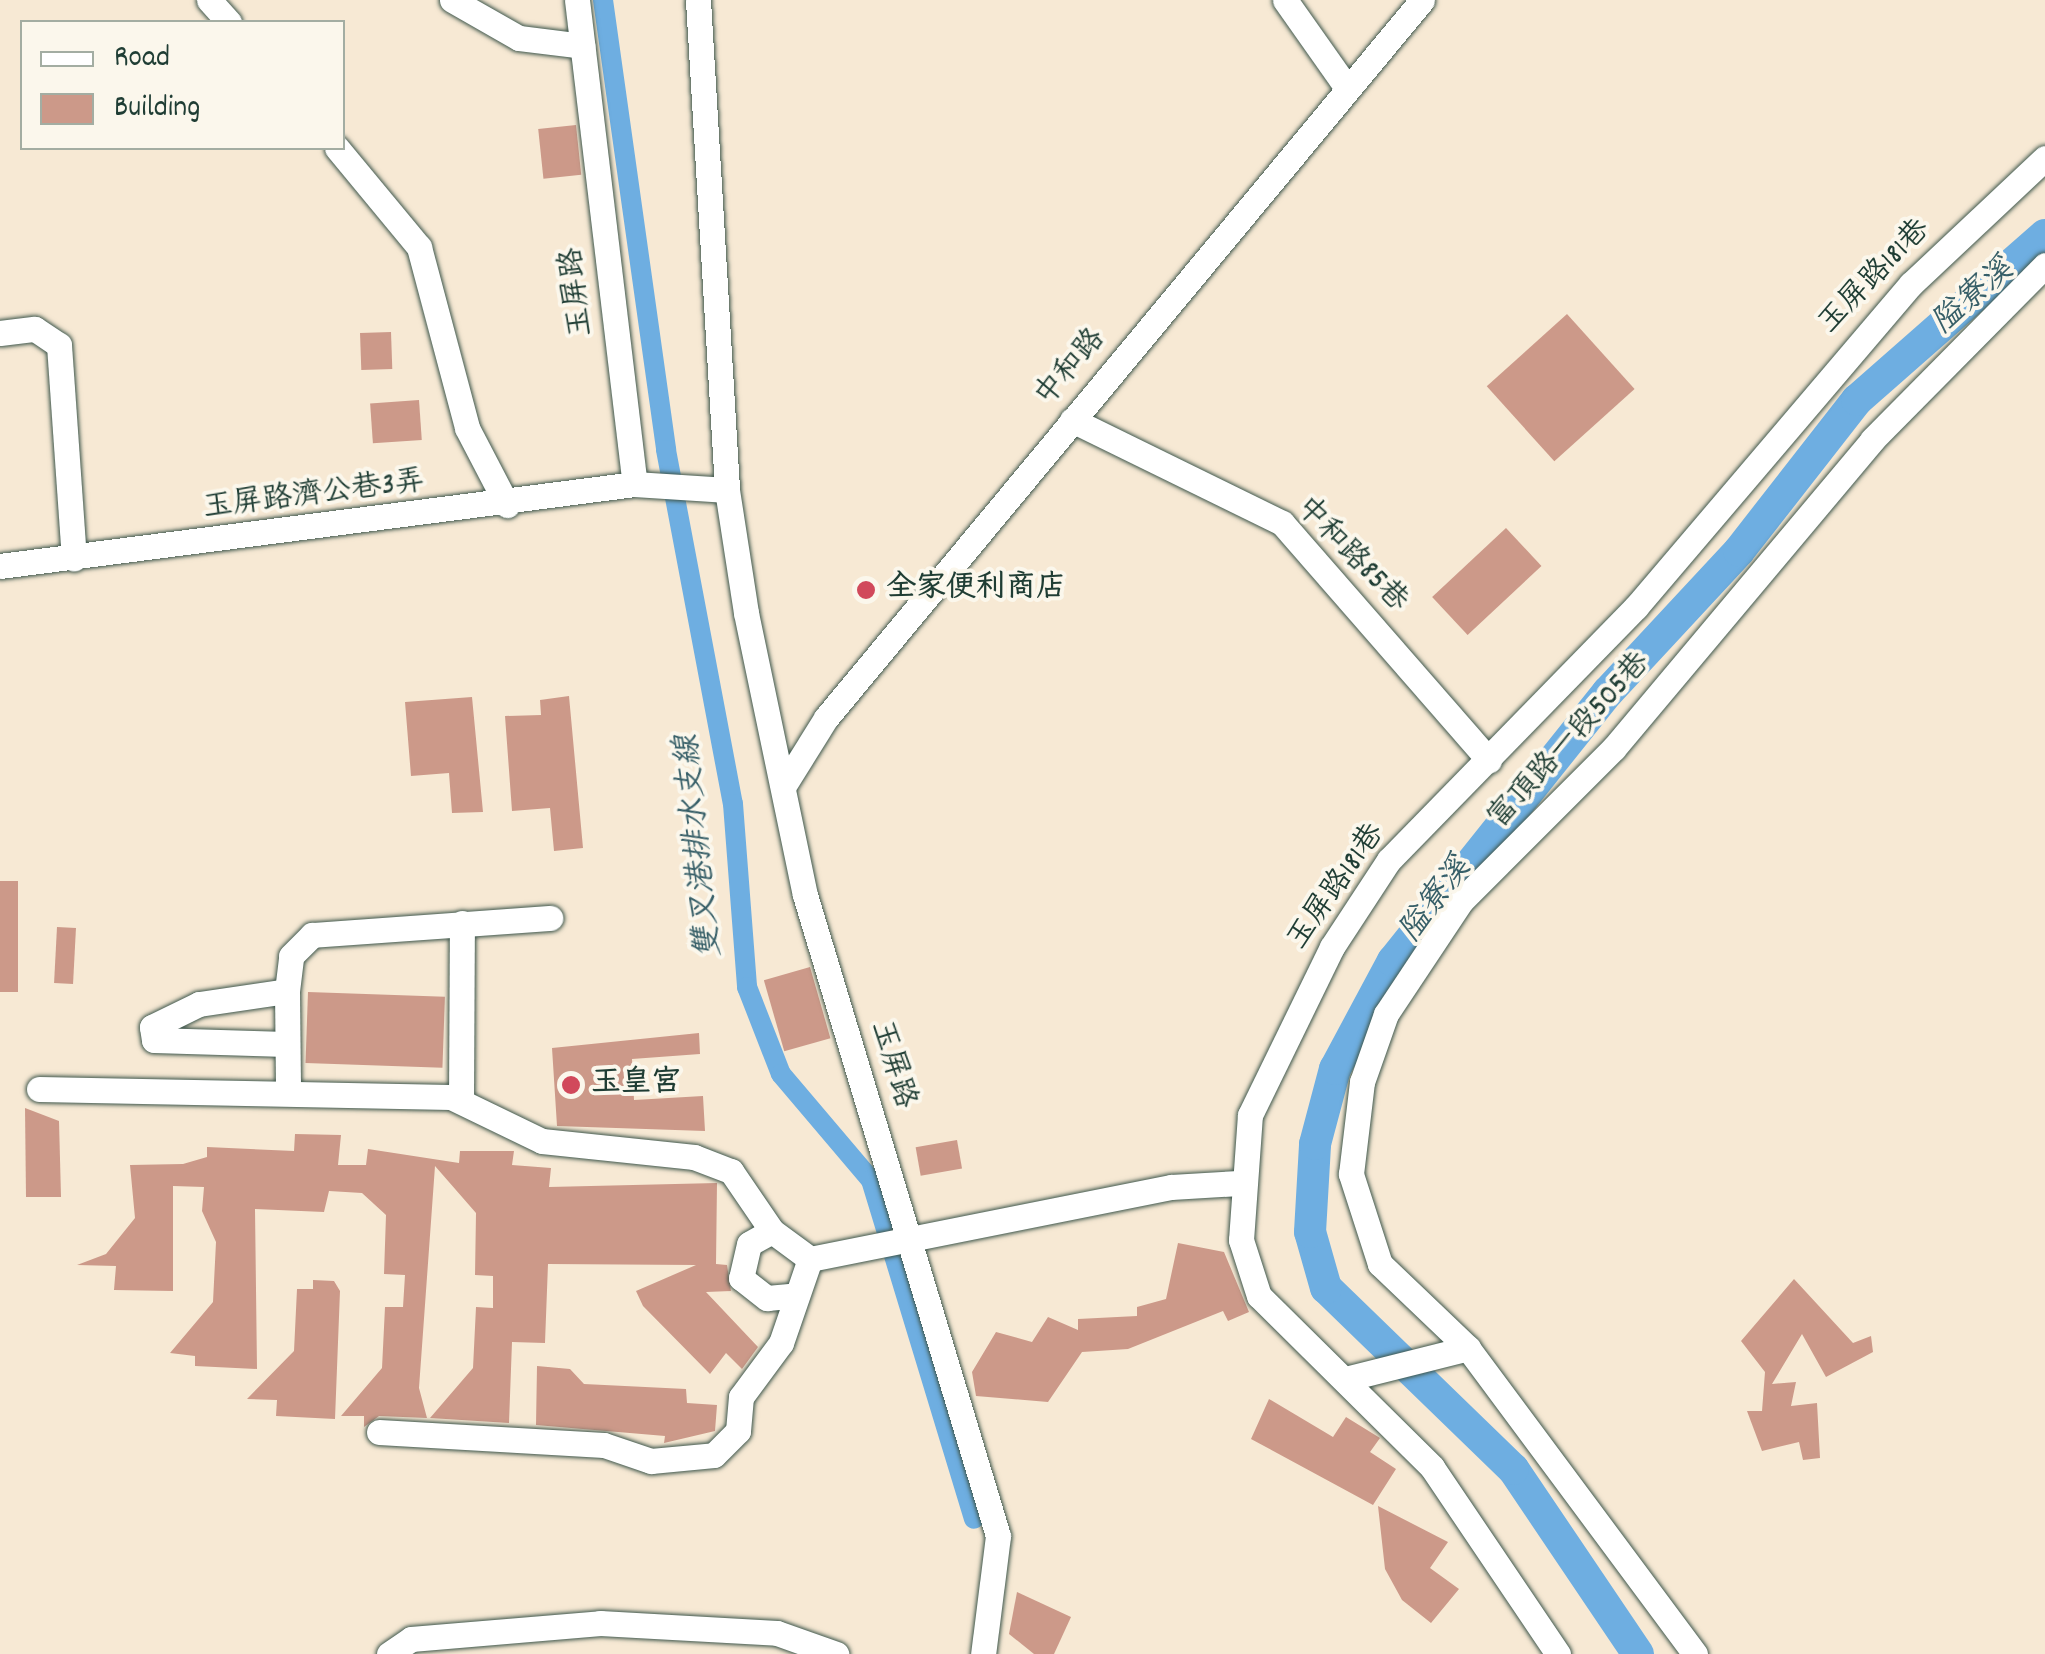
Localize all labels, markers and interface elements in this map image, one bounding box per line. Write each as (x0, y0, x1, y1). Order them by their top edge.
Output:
legend (20, 20, 345, 150)
text: Road (114, 38, 170, 81)
text: Building (114, 88, 200, 131)
street label: 玉屏路181巷 (1813, 213, 1939, 343)
street label: 玉屏路 (556, 245, 602, 339)
water label: 隘寮溪 (1925, 252, 2023, 344)
street label: 中和路 (1029, 323, 1115, 415)
street label: 玉屏路濟公巷3弄 (201, 466, 427, 528)
street label: 中和路85巷 (1286, 491, 1414, 621)
place label: 全家便利商店 (886, 572, 1066, 608)
marker: 全家便利商店 (855, 579, 877, 601)
street label: 富頂路一段505巷 (1483, 647, 1659, 837)
water label: 雙叉港排水支線 (670, 733, 732, 959)
street label: 玉屏路181巷 (1282, 818, 1394, 958)
water label: 隘寮溪 (1393, 851, 1481, 951)
street label: 玉屏路 (861, 1017, 921, 1113)
place label: 玉皇宮 (591, 1067, 681, 1103)
marker: 玉皇宮 (560, 1074, 582, 1096)

